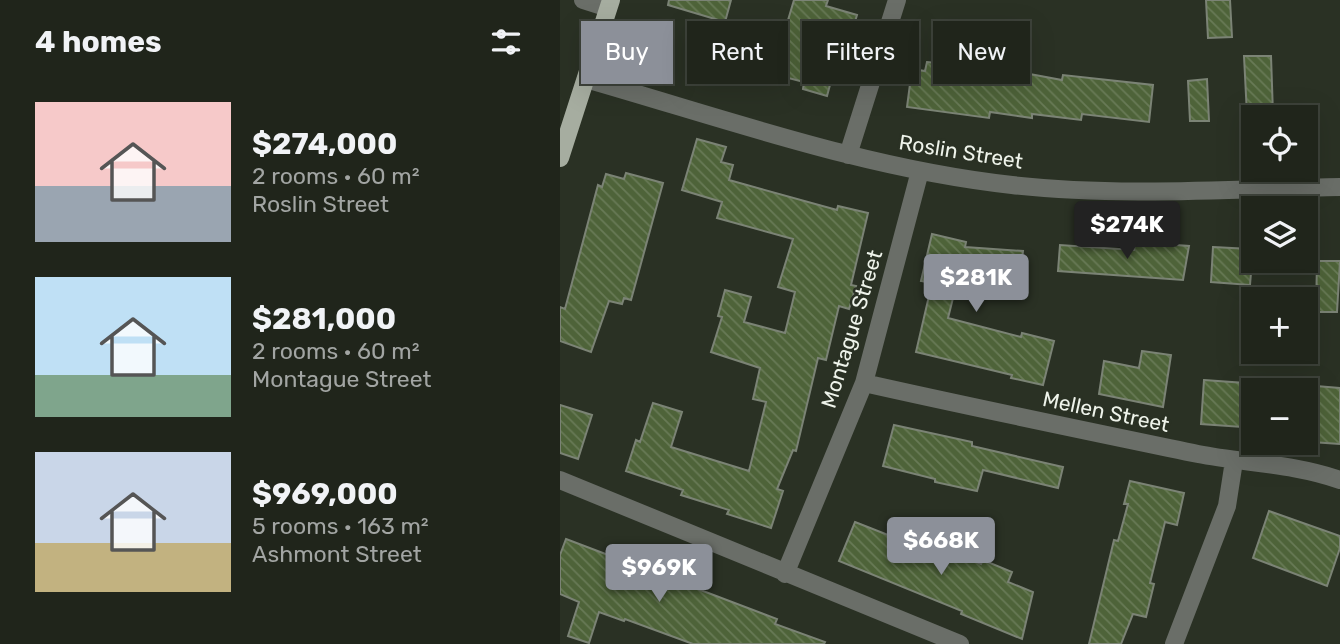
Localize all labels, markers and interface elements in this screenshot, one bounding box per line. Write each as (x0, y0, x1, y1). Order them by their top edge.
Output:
chip: Buy (581, 21, 673, 84)
chip: Rent (687, 21, 788, 84)
chip: Filters (802, 21, 919, 84)
chip: New (933, 21, 1030, 84)
icon: filters (487, 23, 525, 61)
text: 4 homes (35, 24, 162, 60)
map controls (1241, 105, 1318, 455)
button: locate (1241, 105, 1318, 182)
text: $274,000 (252, 126, 397, 162)
street label: Roslin Street (897, 129, 1025, 174)
icon: home (91, 130, 175, 214)
text: 2 rooms · 60 m² (252, 162, 420, 190)
text: Roslin Street (252, 190, 389, 218)
button: layers (1241, 196, 1318, 273)
pin: $274K (1078, 202, 1176, 261)
text: $274K (1090, 210, 1164, 238)
street label: Montague Street (816, 247, 887, 411)
pin: $281K (927, 254, 1025, 314)
text: $281K (940, 263, 1012, 291)
button: + (1241, 287, 1318, 364)
text: $281,000 (252, 301, 396, 337)
icon: home (91, 305, 175, 389)
text: 2 rooms · 60 m² (252, 337, 420, 365)
text: Montague Street (252, 365, 432, 393)
button: − (1241, 378, 1318, 455)
street label: Mellen Street (1040, 386, 1172, 437)
text: $969,000 (252, 476, 398, 512)
icon: home (91, 480, 175, 564)
text: 5 rooms · 163 m² (252, 512, 429, 540)
pin: $668K (892, 518, 990, 577)
text: $668K (903, 526, 979, 554)
text: Ashmont Street (252, 540, 422, 568)
pin: $969K (610, 544, 708, 604)
text: $969K (622, 553, 696, 581)

